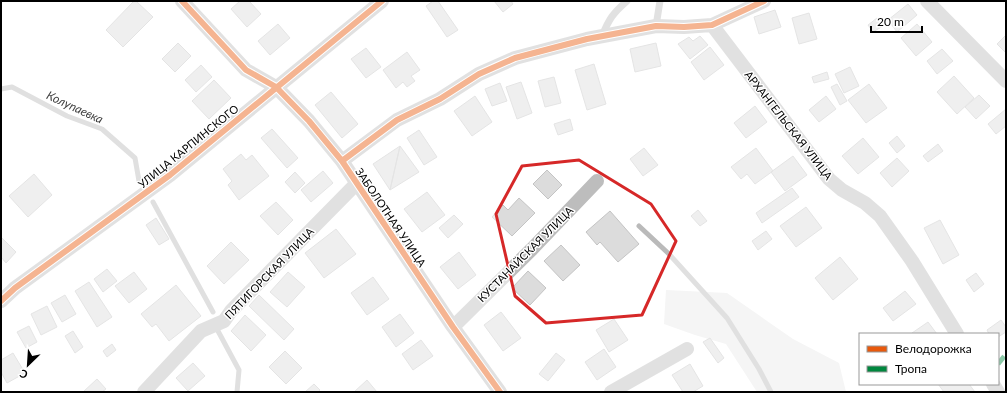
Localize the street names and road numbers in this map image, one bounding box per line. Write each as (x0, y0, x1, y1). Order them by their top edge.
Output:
street label: АРХАНГЕЛЬСКАЯ УЛИЦА (742, 68, 836, 183)
street label: УЛИЦА КАРПИНСКОГО (135, 101, 241, 190)
street label: ЗАБОЛОТНАЯ УЛИЦА (353, 165, 429, 269)
street label: КУСТАНАЙСКАЯ УЛИЦА (475, 203, 576, 304)
street label: ПЯТИГОРСКАЯ УЛИЦА (222, 224, 317, 321)

